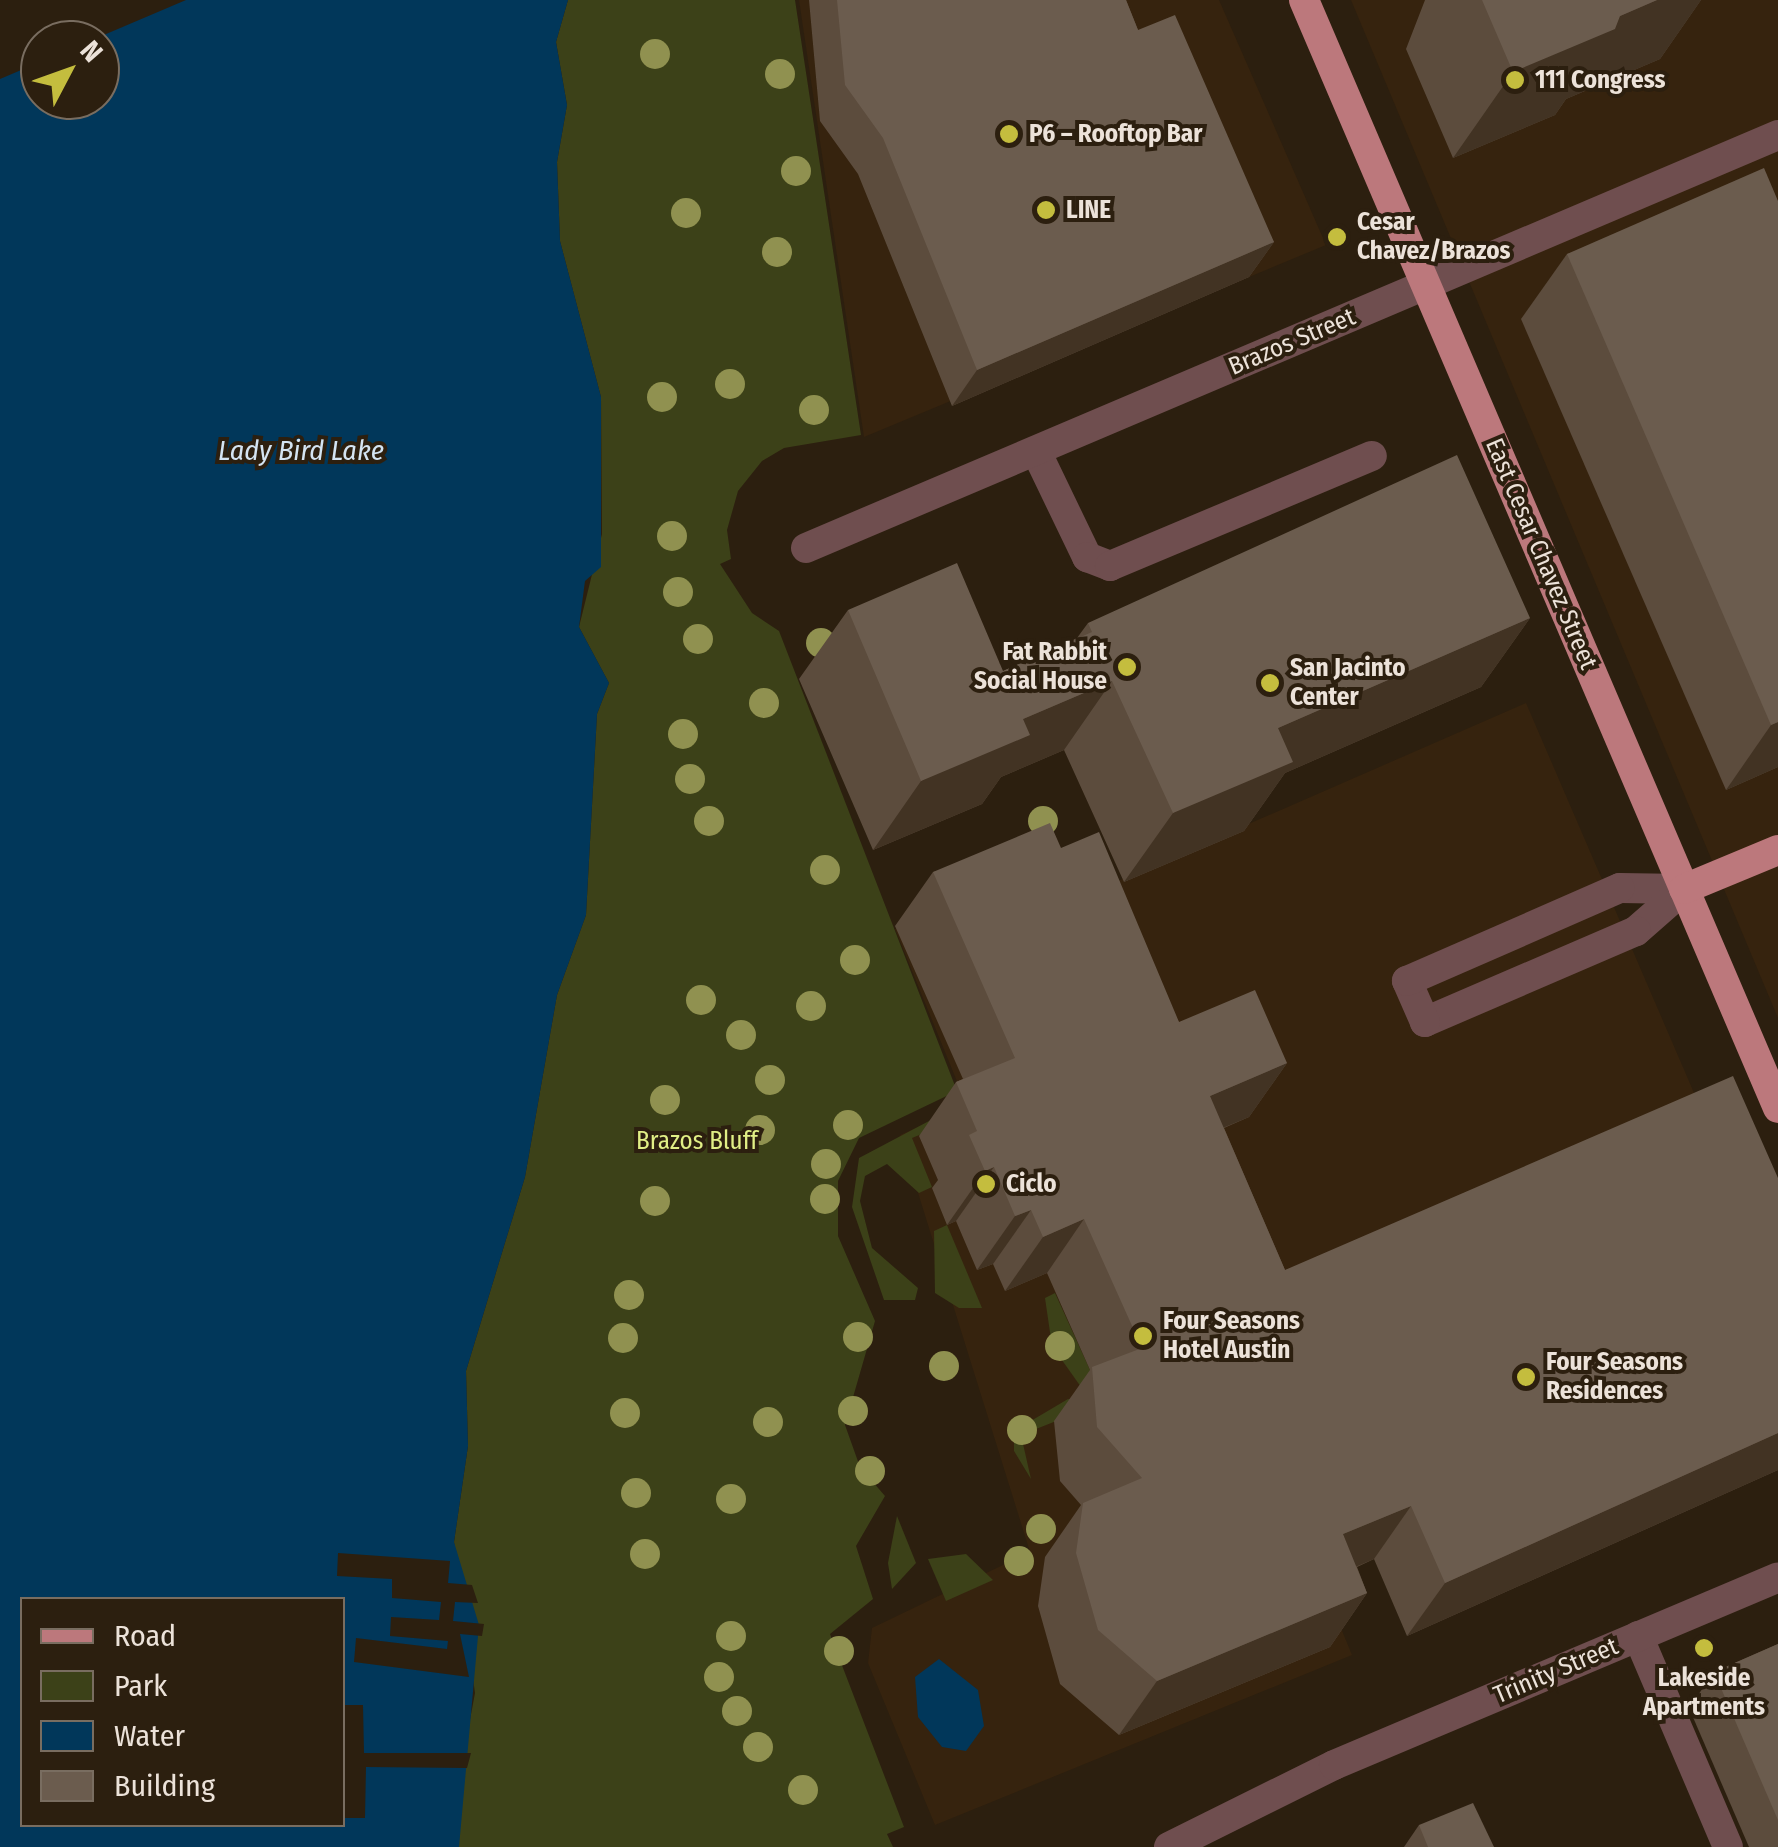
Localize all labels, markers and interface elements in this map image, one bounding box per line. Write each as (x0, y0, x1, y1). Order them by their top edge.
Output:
north arrow (20, 20, 120, 120)
text: N (74, 34, 109, 68)
place label: 111 Congress (1535, 65, 1665, 95)
marker: 111 Congress (1504, 69, 1526, 91)
place label: P6 – Rooftop Bar (1029, 119, 1202, 149)
marker: P6 – Rooftop Bar (998, 123, 1020, 145)
place label: LINE (1066, 195, 1111, 225)
marker: LINE (1035, 199, 1057, 221)
place label: Cesar Chavez/Brazos (1357, 208, 1510, 267)
marker: Cesar Chavez/Brazos (1326, 226, 1348, 248)
street label: Brazos Street (1224, 302, 1360, 382)
water label: Lady Bird Lake (218, 434, 384, 468)
street label: East Cesar Chavez Street (1479, 434, 1603, 674)
place label: Fat Rabbit Social House (974, 638, 1107, 697)
place label: San Jacinto Center (1290, 654, 1406, 713)
marker: Fat Rabbit Social House (1116, 656, 1138, 678)
marker: San Jacinto Center (1259, 672, 1281, 694)
park label: Brazos Bluff (636, 1126, 758, 1156)
place label: Ciclo (1006, 1169, 1057, 1199)
marker: Ciclo (975, 1173, 997, 1195)
place label: Four Seasons Hotel Austin (1163, 1307, 1300, 1366)
marker: Four Seasons Hotel Austin (1132, 1325, 1154, 1347)
place label: Four Seasons Residences (1546, 1348, 1683, 1407)
marker: Four Seasons Residences (1515, 1366, 1537, 1388)
legend (20, 1597, 345, 1827)
text: Road (114, 1618, 176, 1654)
street label: Trinity Street (1489, 1631, 1623, 1711)
marker: Lakeside Apartments (1693, 1637, 1715, 1659)
place label: Lakeside Apartments (1643, 1664, 1765, 1723)
text: Park (114, 1668, 167, 1704)
text: Water (114, 1718, 185, 1754)
text: Building (114, 1768, 215, 1804)

